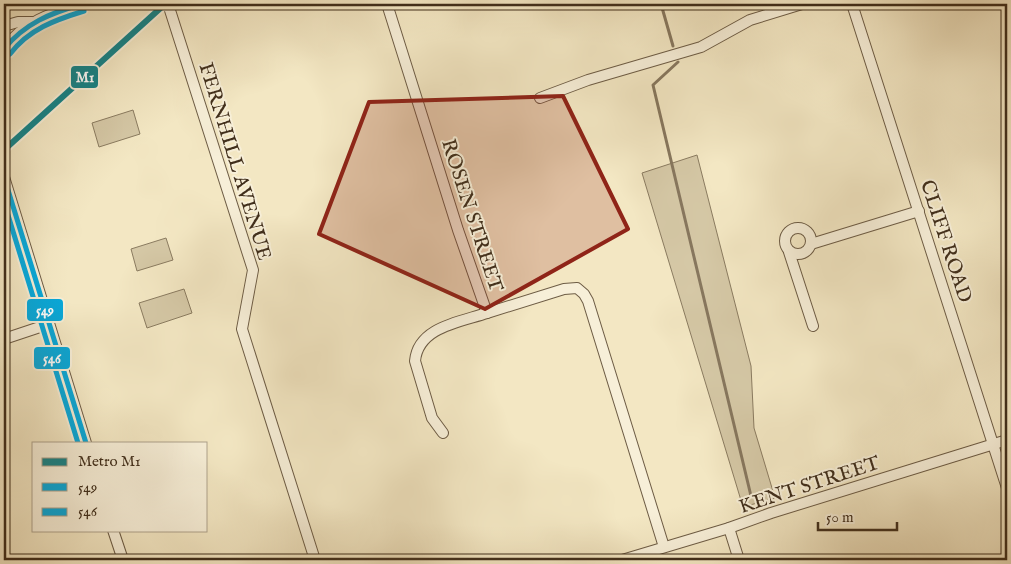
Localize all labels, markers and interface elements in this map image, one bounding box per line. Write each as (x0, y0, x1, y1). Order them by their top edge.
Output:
street label: FERNHILL AVENUE (193, 60, 277, 263)
line badge: M1 (70, 65, 99, 89)
text: M1 (76, 69, 94, 87)
street label: ROSEN STREET (435, 136, 508, 296)
street label: CLIFF ROAD (914, 177, 977, 306)
line badge: 549 (26, 298, 64, 322)
text: 549 (36, 302, 54, 320)
line badge: 546 (33, 346, 71, 370)
text: 546 (43, 350, 62, 368)
legend (32, 442, 208, 532)
street label: KENT STREET (736, 451, 884, 520)
text: Metro M1 (78, 452, 141, 471)
text: 549 (78, 478, 97, 497)
scale bar (818, 499, 897, 531)
text: 546 (78, 502, 98, 521)
text: 50 m (826, 508, 854, 527)

